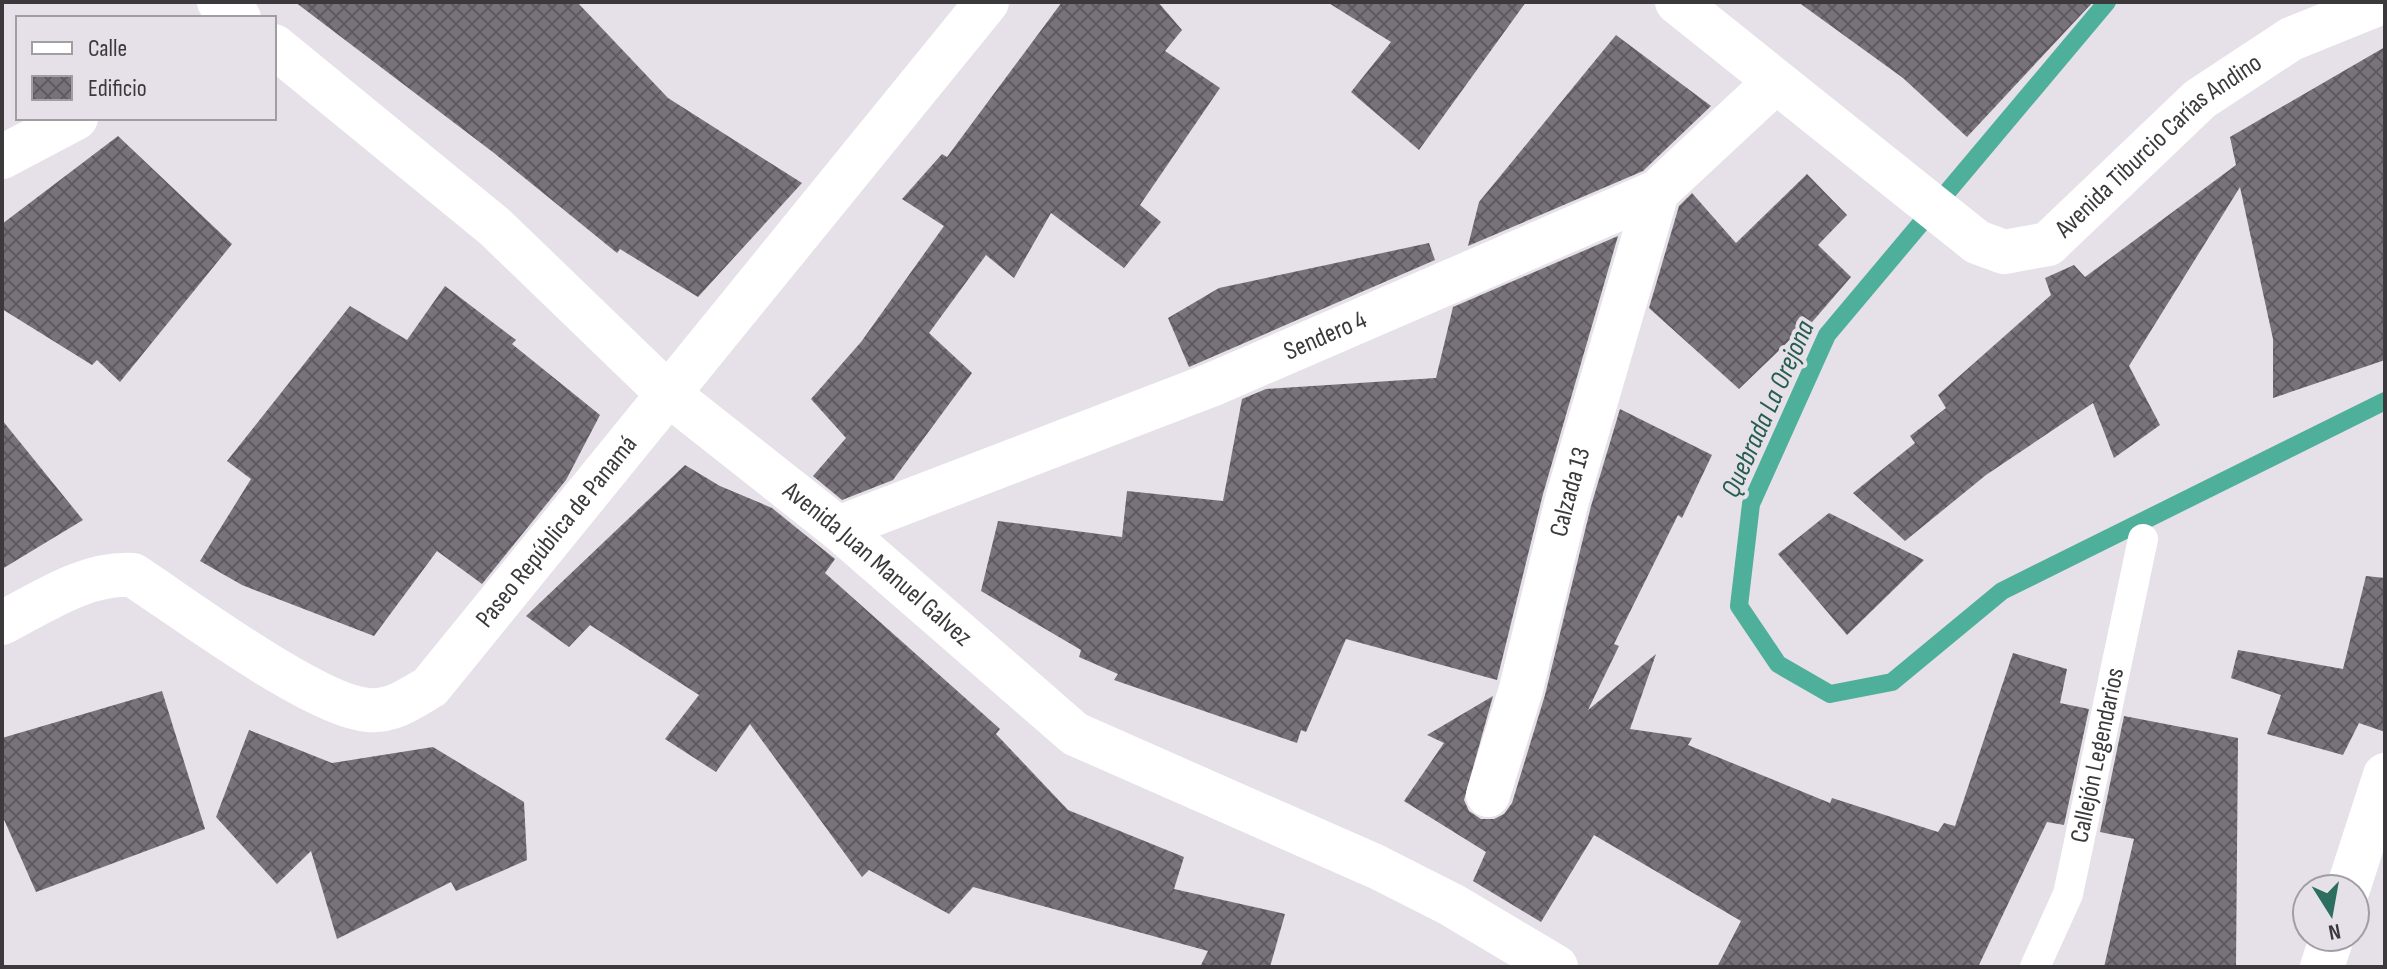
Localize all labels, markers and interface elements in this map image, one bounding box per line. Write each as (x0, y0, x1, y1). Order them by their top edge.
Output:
legend (16, 16, 276, 120)
text: Calle (88, 34, 127, 63)
street label: Avenida Tiburcio Carías Andino (2048, 47, 2268, 245)
text: Edificio (88, 74, 147, 103)
street label: Sendero 4 (1279, 304, 1371, 367)
water label: Quebrada La Orejona (1714, 315, 1822, 503)
street label: Paseo República de Panamá (469, 429, 644, 634)
street label: Calzada 13 (1543, 444, 1597, 540)
street label: Avenida Juan Manuel Galvez (776, 475, 978, 653)
street label: Callejón Legendarios (2064, 665, 2131, 845)
north arrow (2291, 873, 2371, 953)
text: N (2326, 917, 2343, 946)

